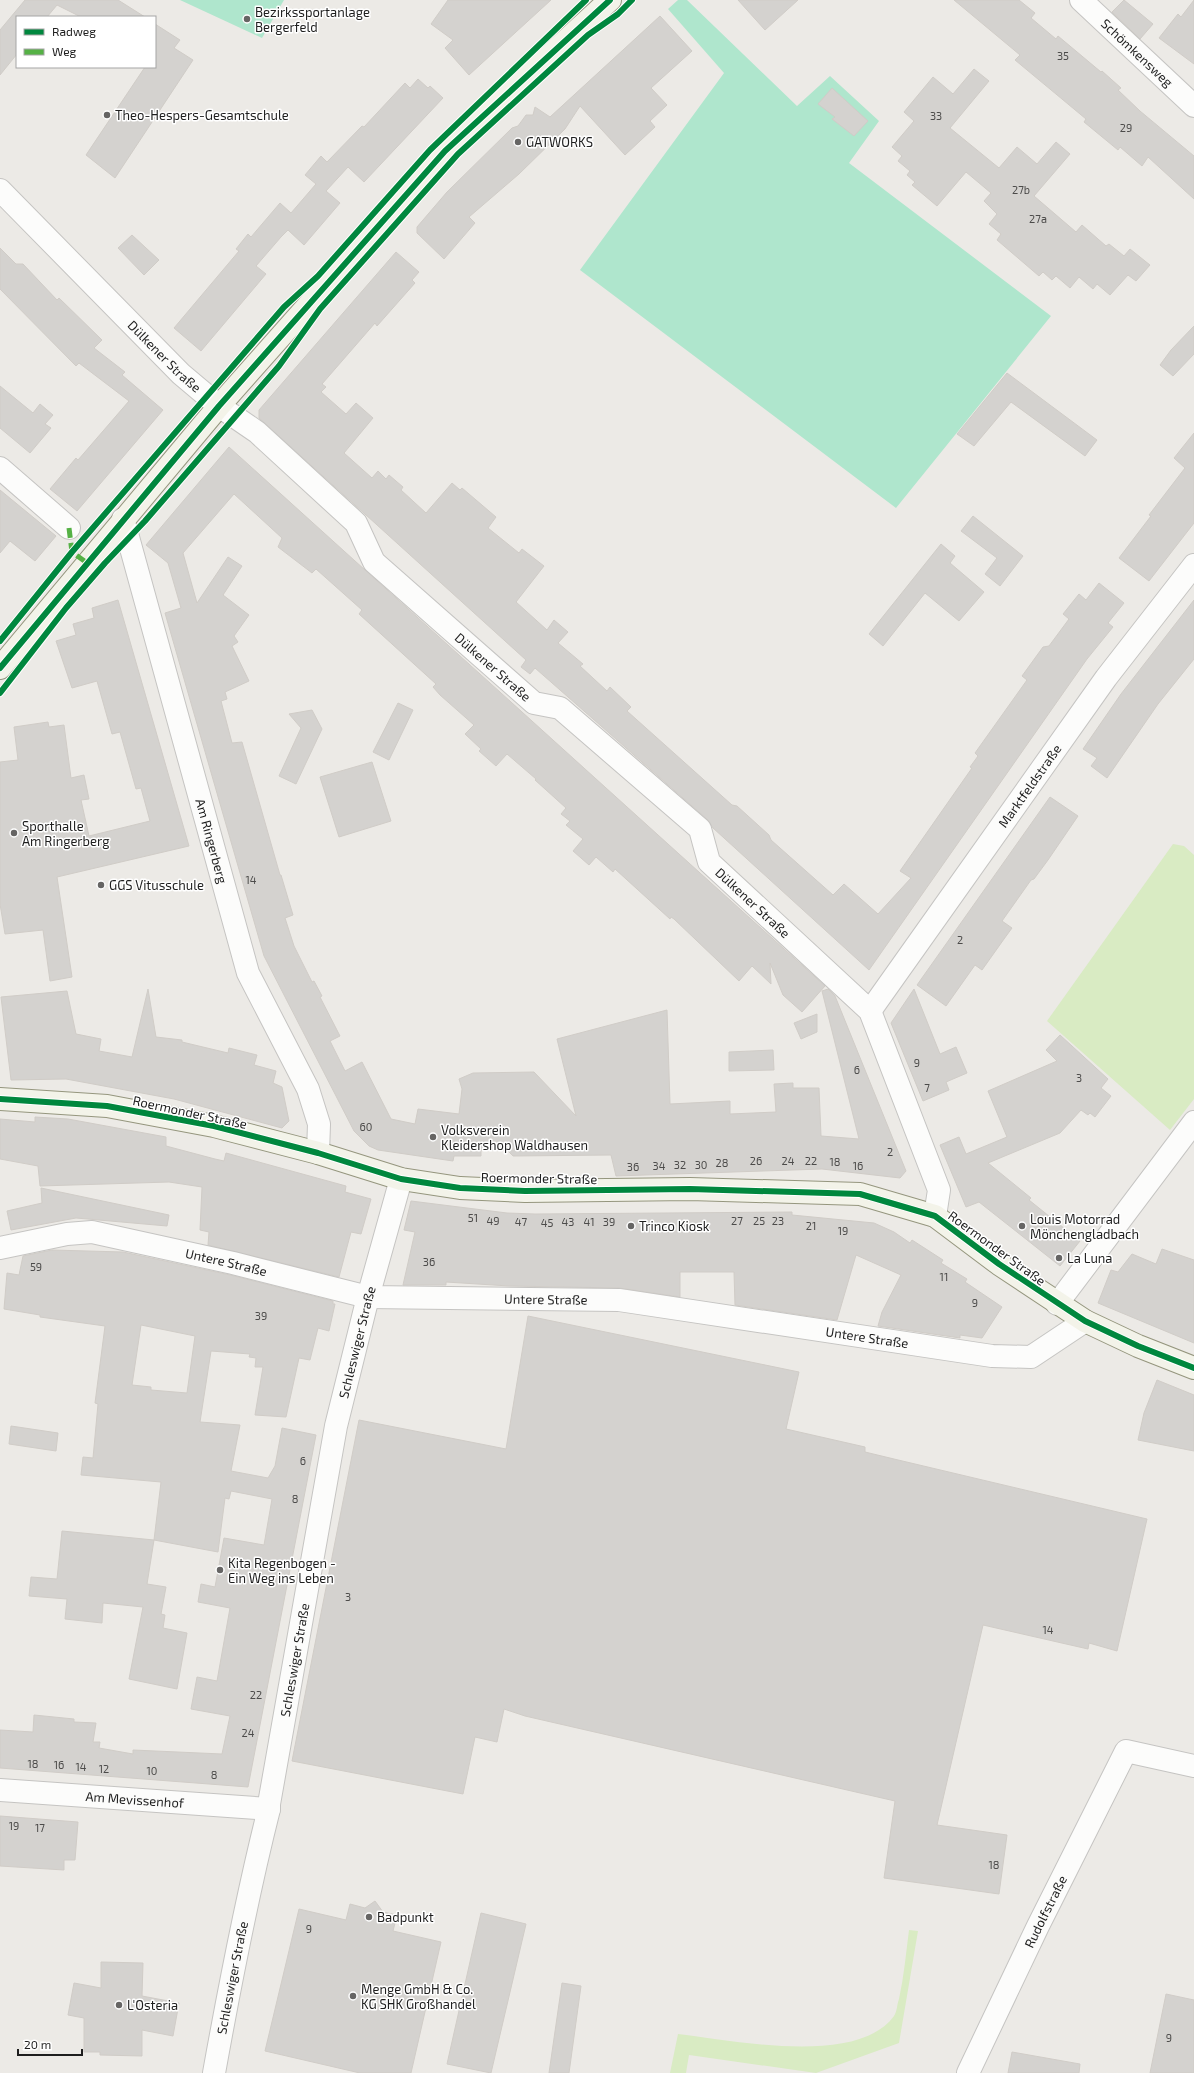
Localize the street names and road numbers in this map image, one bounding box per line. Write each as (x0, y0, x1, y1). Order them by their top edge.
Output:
street label: Schömkensweg (1098, 15, 1176, 90)
street label: Dülkener Straße (125, 317, 204, 396)
street label: Dülkener Straße (452, 629, 534, 705)
street label: Marktfeldstraße (995, 741, 1065, 830)
street label: Am Ringerberg (192, 797, 231, 885)
street label: Dülkener Straße (712, 864, 794, 941)
street label: Roermonder Straße (131, 1092, 249, 1132)
street label: Roermonder Straße (481, 1169, 597, 1187)
street label: Roermonder Straße (945, 1207, 1049, 1289)
street label: Untere Straße (184, 1245, 269, 1279)
street label: Schleswiger Straße (335, 1284, 379, 1400)
street label: Untere Straße (504, 1291, 588, 1308)
street label: Untere Straße (825, 1323, 910, 1351)
street label: Schleswiger Straße (277, 1602, 312, 1718)
street label: Am Mevissenhof (85, 1788, 185, 1811)
street label: Rudolfstraße (1021, 1873, 1070, 1950)
street label: Schleswiger Straße (213, 1920, 251, 2036)

